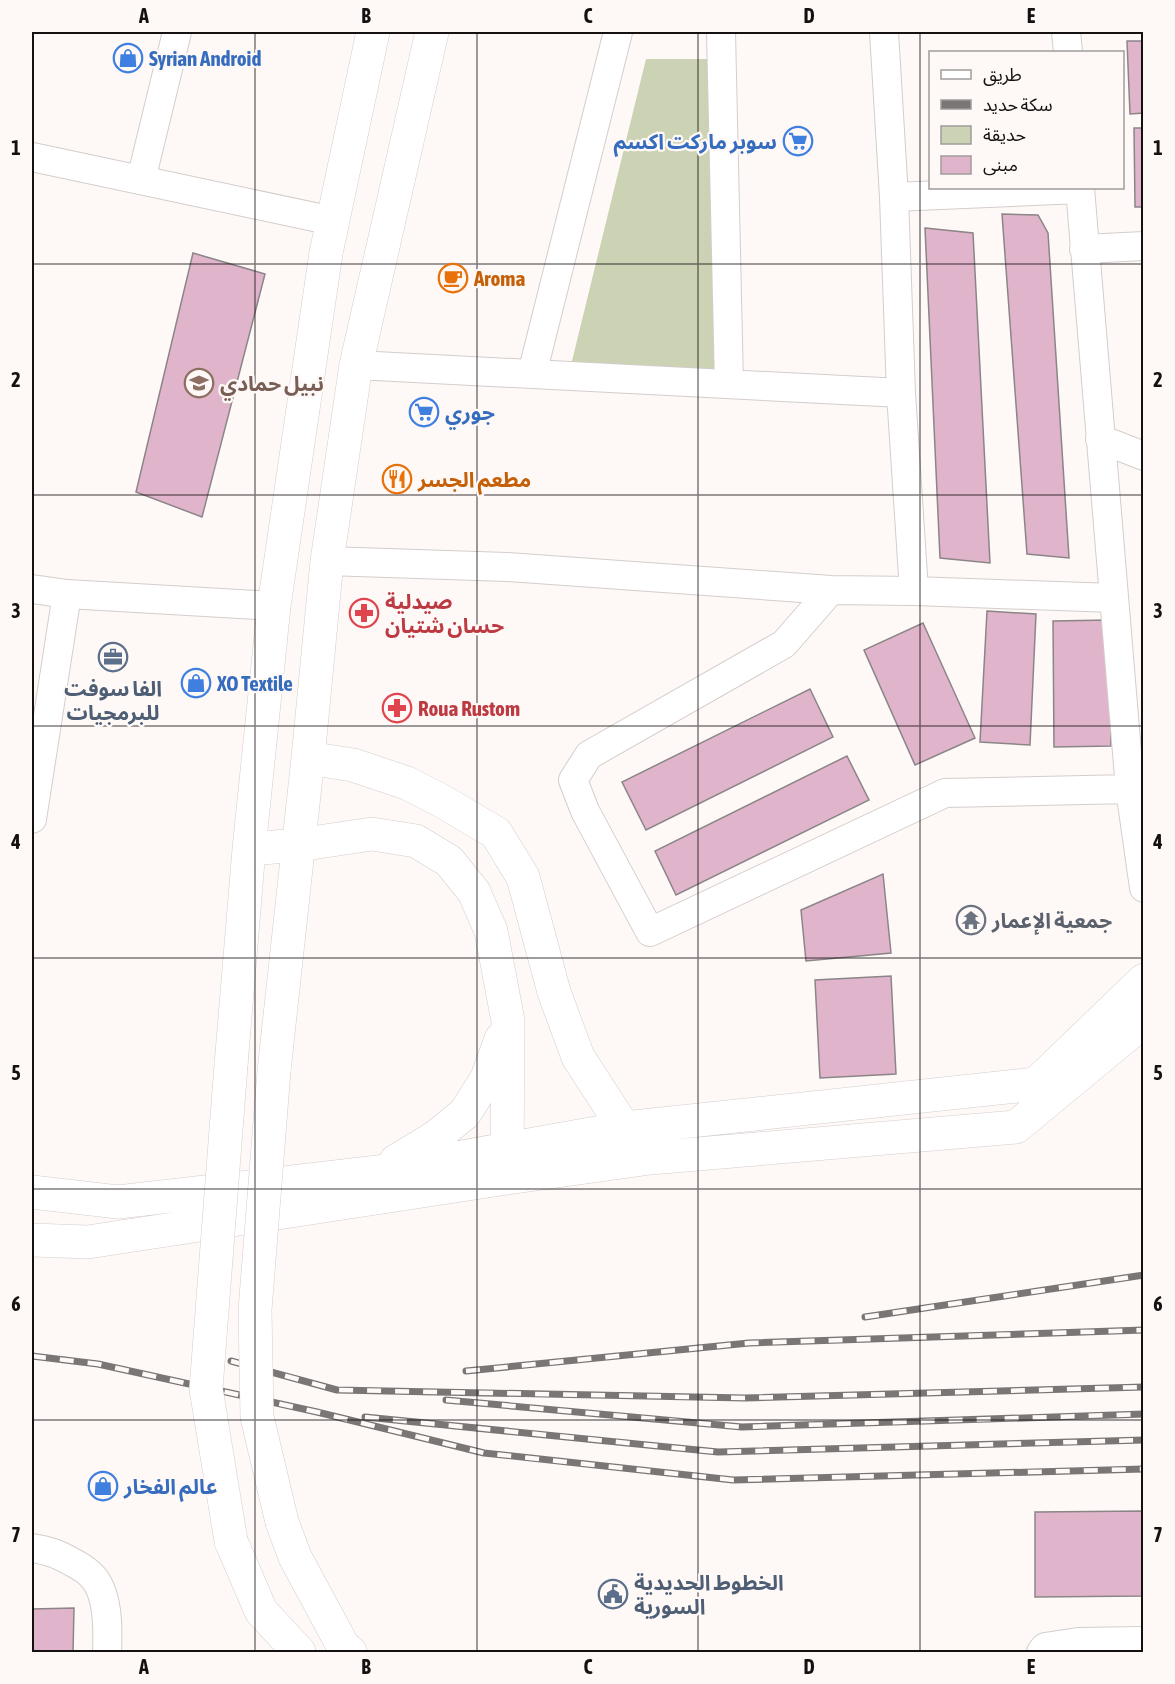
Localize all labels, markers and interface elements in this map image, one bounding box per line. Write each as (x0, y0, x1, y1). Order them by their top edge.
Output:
text: A (138, 4, 149, 27)
text: B (361, 4, 371, 27)
text: C (584, 4, 593, 27)
text: D (803, 4, 815, 27)
text: E (1027, 4, 1036, 27)
shop icon: Syrian Android (112, 42, 144, 74)
place label: Syrian Android (149, 46, 261, 70)
legend (929, 51, 1124, 189)
text: طريق (983, 64, 1022, 86)
text: سكة حديد (983, 94, 1053, 115)
text: حديقة (983, 124, 1026, 145)
supermarket icon: سوبر ماركت اكسم (782, 125, 814, 157)
place label: سوبر ماركت اكسم (613, 129, 777, 157)
text: 1 (11, 136, 21, 159)
text: 1 (1153, 136, 1163, 159)
text: مبنى (983, 154, 1018, 176)
cafe icon: Aroma (437, 262, 469, 294)
place label: Aroma (473, 266, 525, 290)
school or university icon: نبيل حمادي (183, 367, 215, 399)
text: 2 (11, 368, 21, 391)
text: 2 (1153, 368, 1163, 391)
place label: نبيل حمادي (220, 371, 324, 401)
supermarket icon: جوري (408, 396, 440, 428)
place label: جوري (445, 400, 495, 430)
restaurant icon: مطعم الجسر (381, 463, 413, 495)
place label: مطعم الجسر (417, 467, 531, 495)
place label: صيدلية حسان شتيان (385, 589, 504, 638)
pharmacy icon: صيدلية حسان شتيان (348, 597, 380, 629)
text: 3 (11, 599, 21, 622)
text: 3 (1153, 599, 1163, 622)
office icon: الفا سوفت للبرمجيات (97, 641, 129, 673)
shop icon: XO Textile (180, 667, 212, 699)
place label: XO Textile (216, 671, 293, 695)
place label: الفا سوفت للبرمجيات (64, 676, 162, 725)
pharmacy icon: Roua Rustom (381, 692, 413, 724)
place label: Roua Rustom (418, 696, 520, 720)
text: 4 (10, 830, 21, 853)
text: 4 (1152, 830, 1163, 853)
temple icon: جمعية الإعمار (955, 904, 987, 936)
place label: جمعية الإعمار (991, 908, 1112, 935)
text: 5 (11, 1061, 21, 1084)
text: 5 (1153, 1061, 1163, 1084)
text: 6 (11, 1292, 21, 1315)
text: 6 (1153, 1292, 1163, 1315)
shop icon: عالم الفخار (87, 1470, 119, 1502)
place label: عالم الفخار (123, 1474, 217, 1502)
text: 7 (11, 1523, 21, 1546)
text: 7 (1153, 1523, 1163, 1546)
place label: الخطوط الحديدية السورية (634, 1570, 784, 1619)
public building icon: الخطوط الحديدية السورية (597, 1578, 629, 1610)
text: A (138, 1655, 149, 1678)
text: B (361, 1655, 371, 1678)
text: C (584, 1655, 593, 1678)
text: D (803, 1655, 815, 1678)
text: E (1027, 1655, 1036, 1678)

